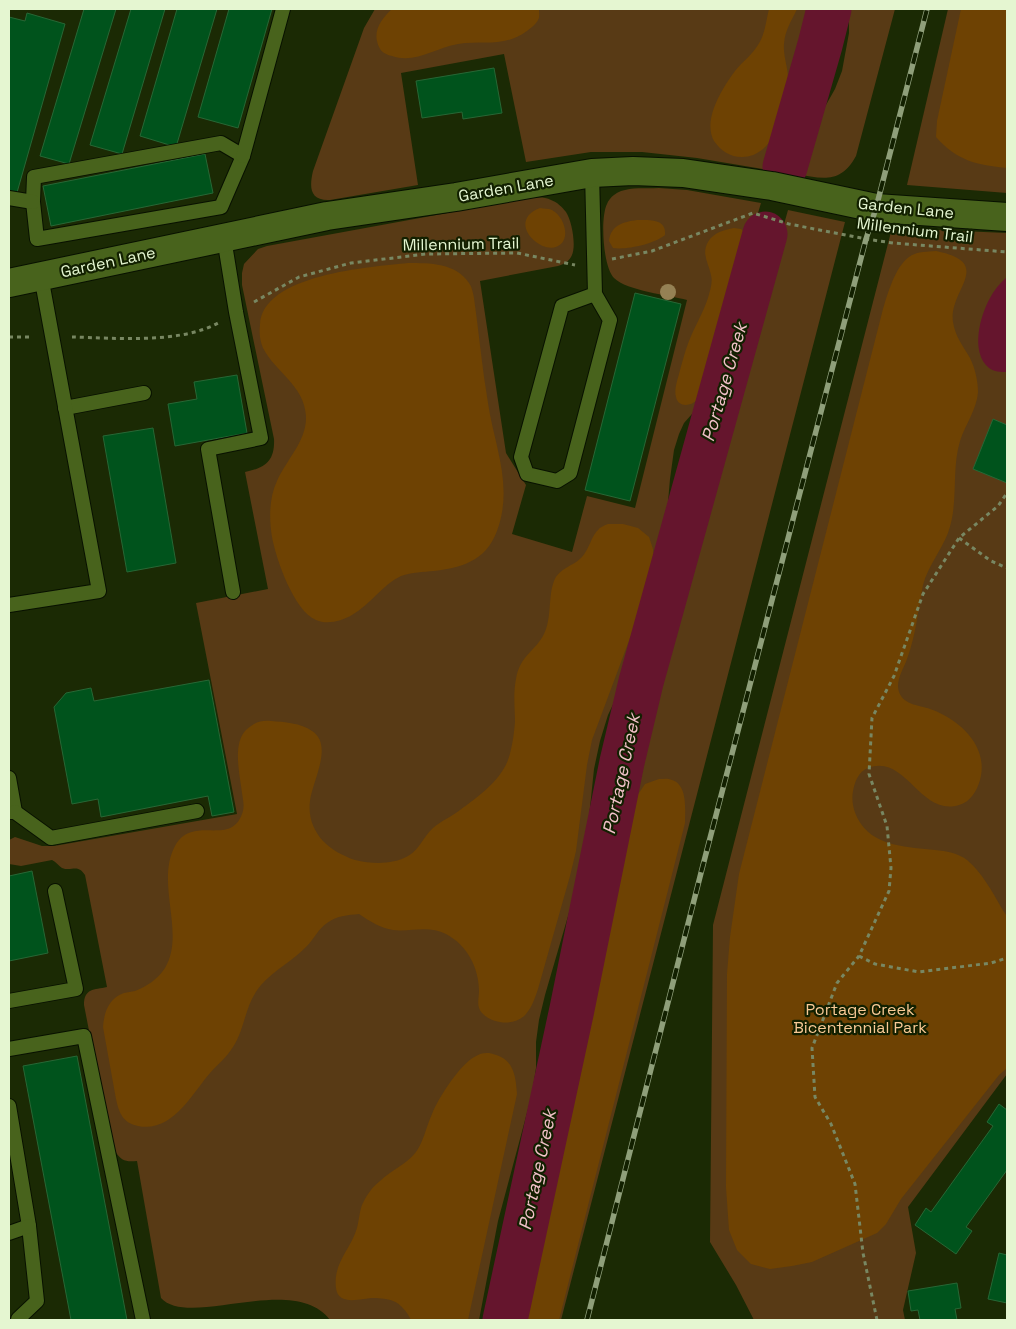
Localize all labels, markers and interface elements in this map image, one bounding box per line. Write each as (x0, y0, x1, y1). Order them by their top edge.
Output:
street label: Garden Lane (457, 169, 555, 207)
street label: Garden Lane (857, 193, 955, 223)
street label: Millennium Trail (856, 212, 974, 248)
street label: Millennium Trail (402, 232, 520, 256)
street label: Garden Lane (59, 242, 157, 282)
water label: Portage Creek (696, 318, 753, 444)
water label: Portage Creek (597, 709, 645, 836)
park label: Portage Creek Bicentennial Park (793, 999, 927, 1038)
water label: Portage Creek (513, 1105, 561, 1232)

